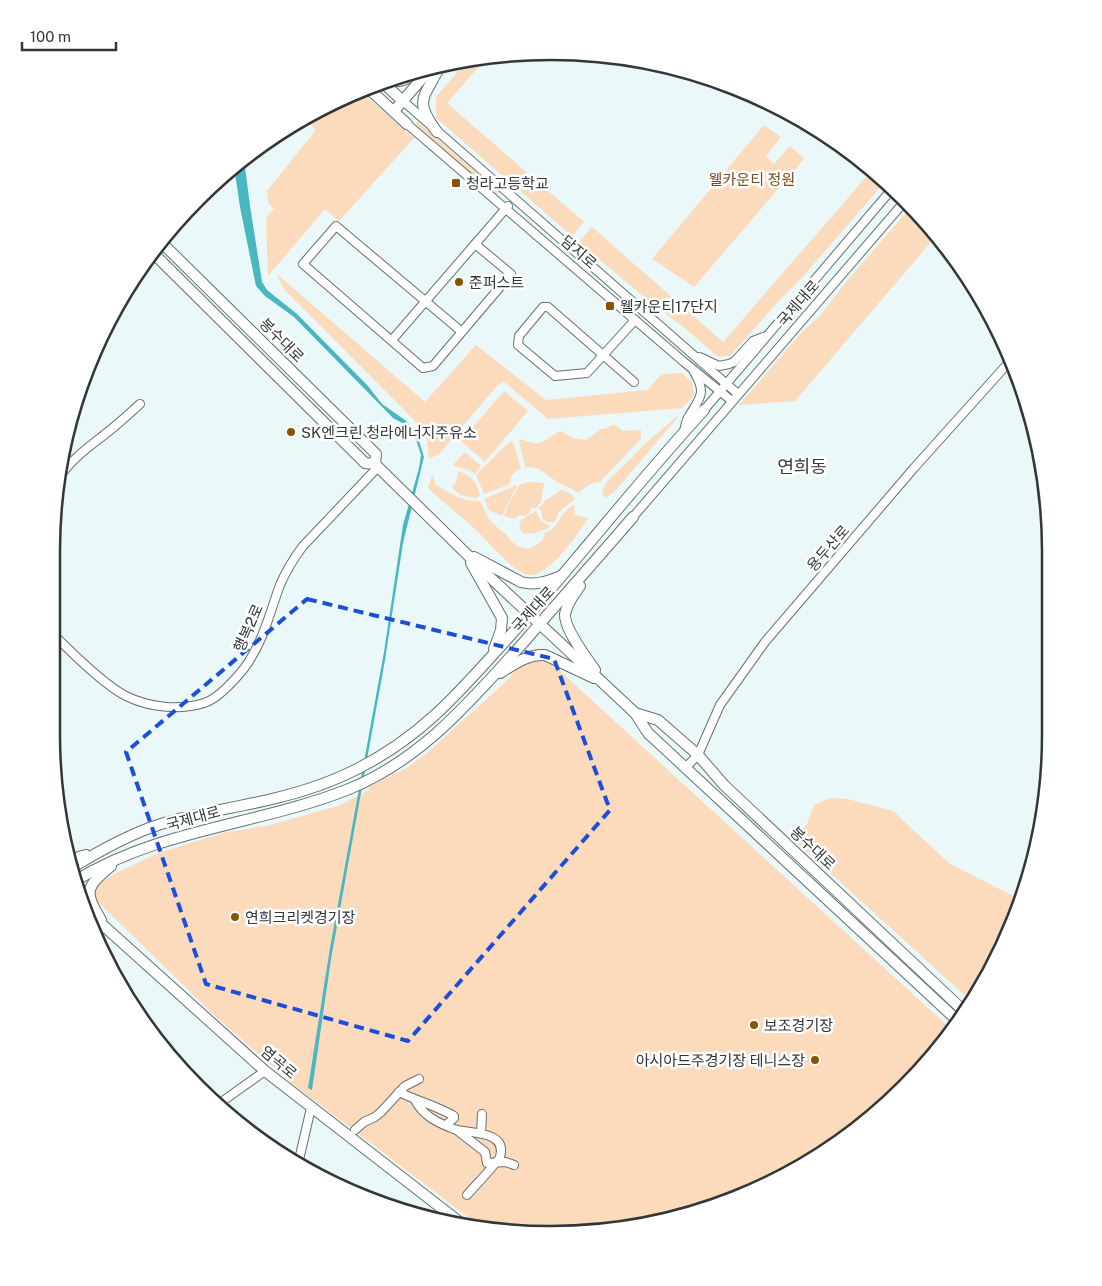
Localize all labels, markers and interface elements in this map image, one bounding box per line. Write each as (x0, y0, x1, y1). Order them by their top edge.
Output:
scale bar (22, 20, 116, 52)
text: 100 m (30, 28, 71, 45)
park label: 웰카운티 정원 (709, 171, 795, 188)
place label: 청라고등학교 (466, 175, 549, 192)
marker: 청라고등학교 (450, 177, 462, 189)
street label: 담지로 (558, 232, 600, 272)
place label: 준퍼스트 (469, 274, 524, 291)
marker: 준퍼스트 (453, 276, 465, 288)
street label: 국제대로 (773, 277, 823, 329)
place label: 웰카운티17단지 (620, 298, 718, 315)
marker: 웰카운티17단지 (604, 300, 616, 312)
street label: 봉수대로 (256, 314, 308, 366)
place label: SK엔크린 청라에너지주유소 (301, 424, 477, 441)
marker: SK엔크린 청라에너지주유소 (285, 426, 297, 438)
district label: 연희동 (777, 456, 827, 477)
street label: 용두산로 (803, 522, 853, 574)
street label: 국제대로 (508, 583, 558, 635)
street label: 행복2로 (230, 602, 266, 654)
street label: 국제대로 (164, 803, 222, 833)
street label: 봉수대로 (787, 823, 839, 873)
place label: 연희크리켓경기장 (245, 909, 356, 926)
marker: 연희크리켓경기장 (229, 911, 241, 923)
place label: 보조경기장 (764, 1017, 833, 1034)
marker: 보조경기장 (748, 1019, 760, 1031)
street label: 염곡로 (258, 1042, 300, 1082)
place label: 아시아드주경기장 테니스장 (636, 1052, 805, 1069)
marker: 아시아드주경기장 테니스장 (809, 1054, 821, 1066)

